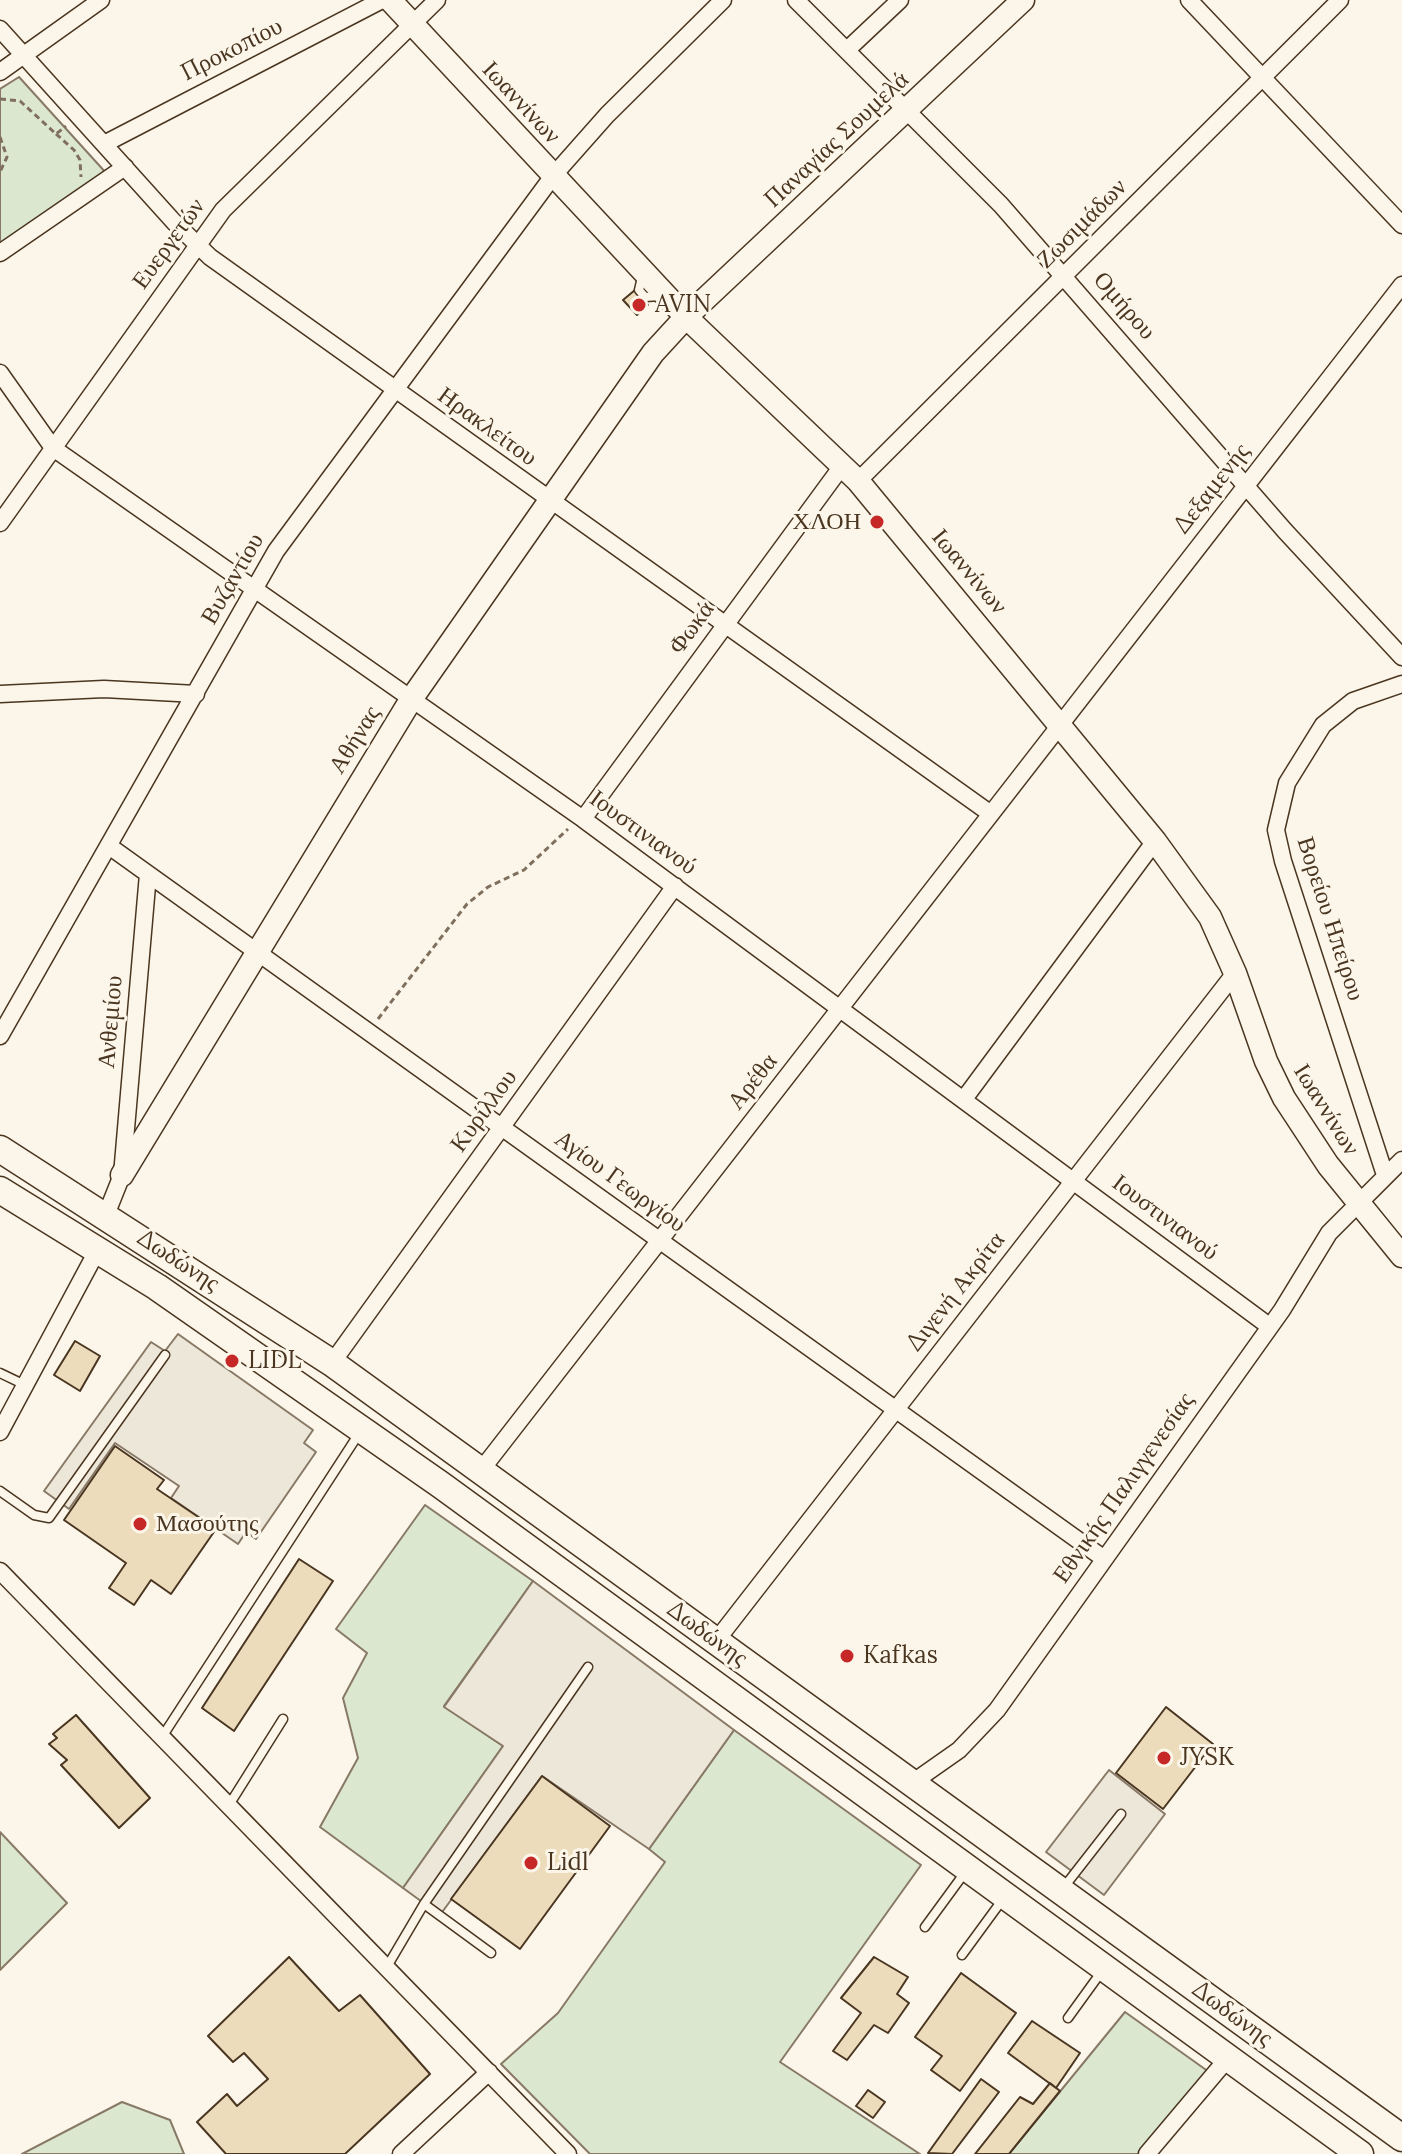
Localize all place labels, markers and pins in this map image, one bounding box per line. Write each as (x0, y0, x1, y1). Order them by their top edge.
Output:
place label: AVIN (655, 291, 711, 319)
marker: AVIN (630, 296, 648, 314)
place label: ΧΛΟΗ (793, 508, 861, 536)
marker: ΧΛΟΗ (868, 513, 886, 531)
place label: LIDL (248, 1347, 301, 1375)
marker: LIDL (223, 1352, 241, 1370)
place label: Μασούτης (156, 1510, 258, 1538)
marker: Μασούτης (131, 1515, 149, 1533)
place label: Kafkas (863, 1642, 938, 1670)
marker: Kafkas (838, 1647, 856, 1665)
place label: JYSK (1180, 1744, 1234, 1772)
marker: JYSK (1155, 1749, 1173, 1767)
place label: Lidl (547, 1849, 588, 1877)
marker: Lidl (522, 1854, 540, 1872)

